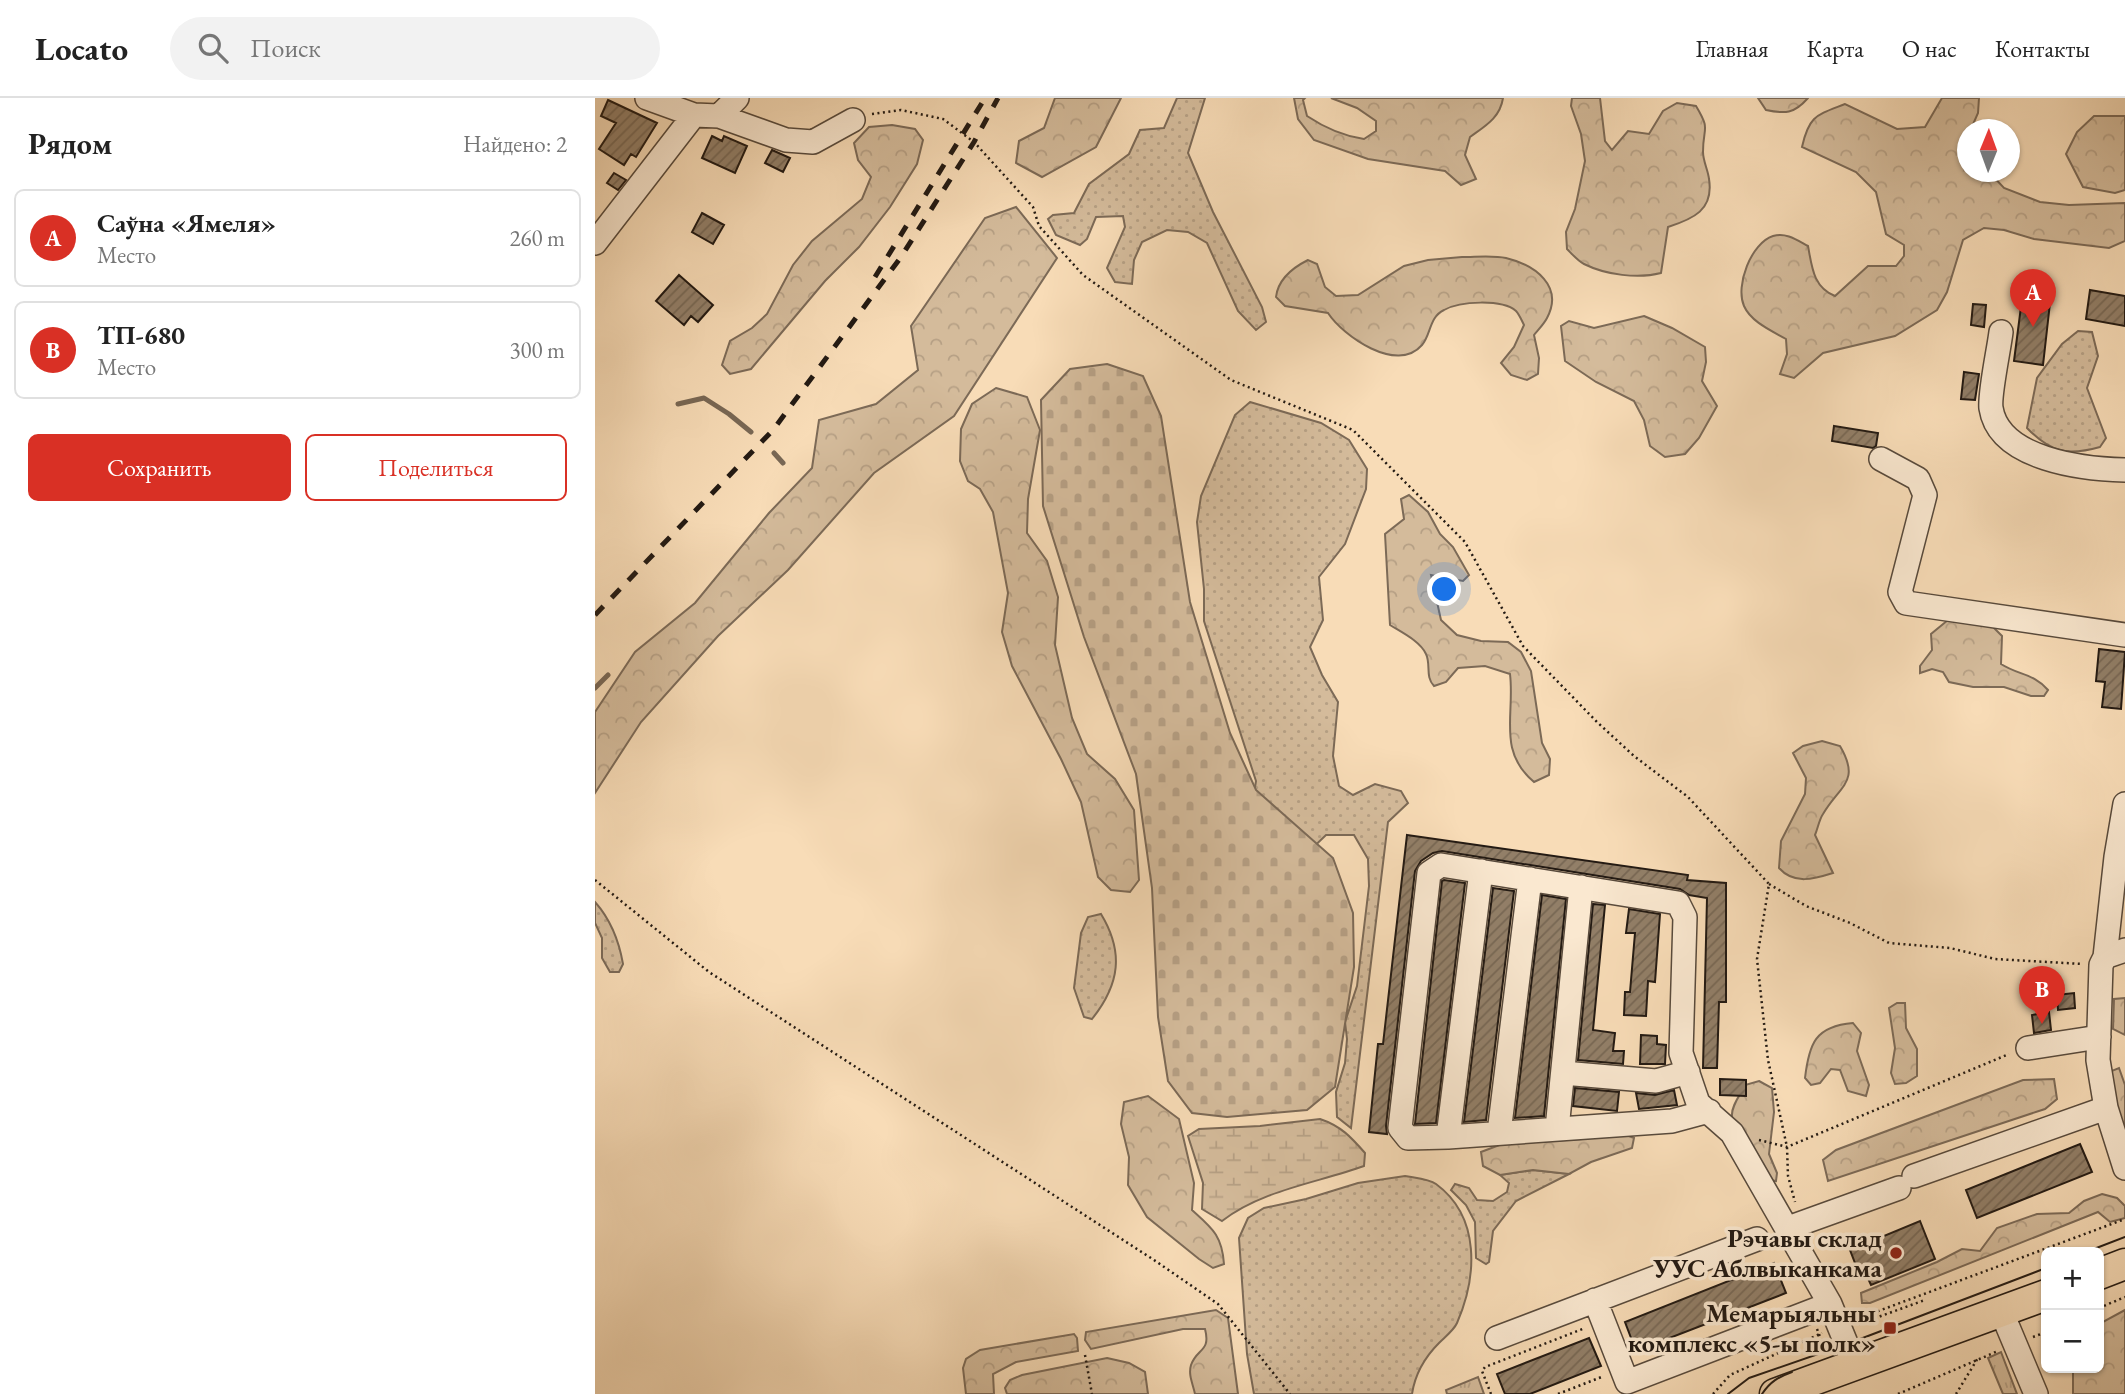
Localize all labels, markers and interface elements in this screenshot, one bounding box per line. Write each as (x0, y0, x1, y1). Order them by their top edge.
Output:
search box (170, 17, 660, 80)
text: Locato (35, 27, 128, 70)
icon: search (194, 29, 232, 67)
text: Поиск (250, 31, 321, 65)
text: Главная (1695, 33, 1769, 64)
text: Карта (1807, 33, 1864, 64)
text: О нас (1902, 33, 1957, 64)
text: Контакты (1995, 33, 2090, 64)
north arrow (1957, 119, 2020, 182)
text: Рядом (28, 124, 112, 163)
text: Найдено: 2 (463, 129, 567, 159)
text: Саўна «Ямеля» (97, 206, 276, 240)
text: A (45, 223, 61, 253)
text: 260 m (509, 223, 565, 253)
text: Место (97, 240, 156, 270)
pin: A (2010, 269, 2056, 327)
text: ТП-680 (97, 318, 185, 352)
text: B (46, 335, 60, 365)
text: 300 m (509, 335, 565, 365)
text: Место (97, 352, 156, 382)
button: Сохранить (28, 434, 291, 501)
button: Поделиться (305, 434, 567, 501)
your location (1427, 572, 1461, 606)
pin: B (2019, 966, 2065, 1024)
place label: Рэчавы склад УУС Аблвыканкама (1652, 1221, 1883, 1285)
marker: Рэчавы склад УУС Аблвыканкама (1888, 1245, 1904, 1261)
map controls (2041, 1247, 2104, 1373)
button: + (2041, 1247, 2104, 1310)
place label: Мемарыяльны комплекс «5-ы полк» (1628, 1296, 1876, 1360)
button: − (2041, 1310, 2104, 1373)
marker: Мемарыяльны комплекс «5-ы полк» (1882, 1320, 1898, 1336)

